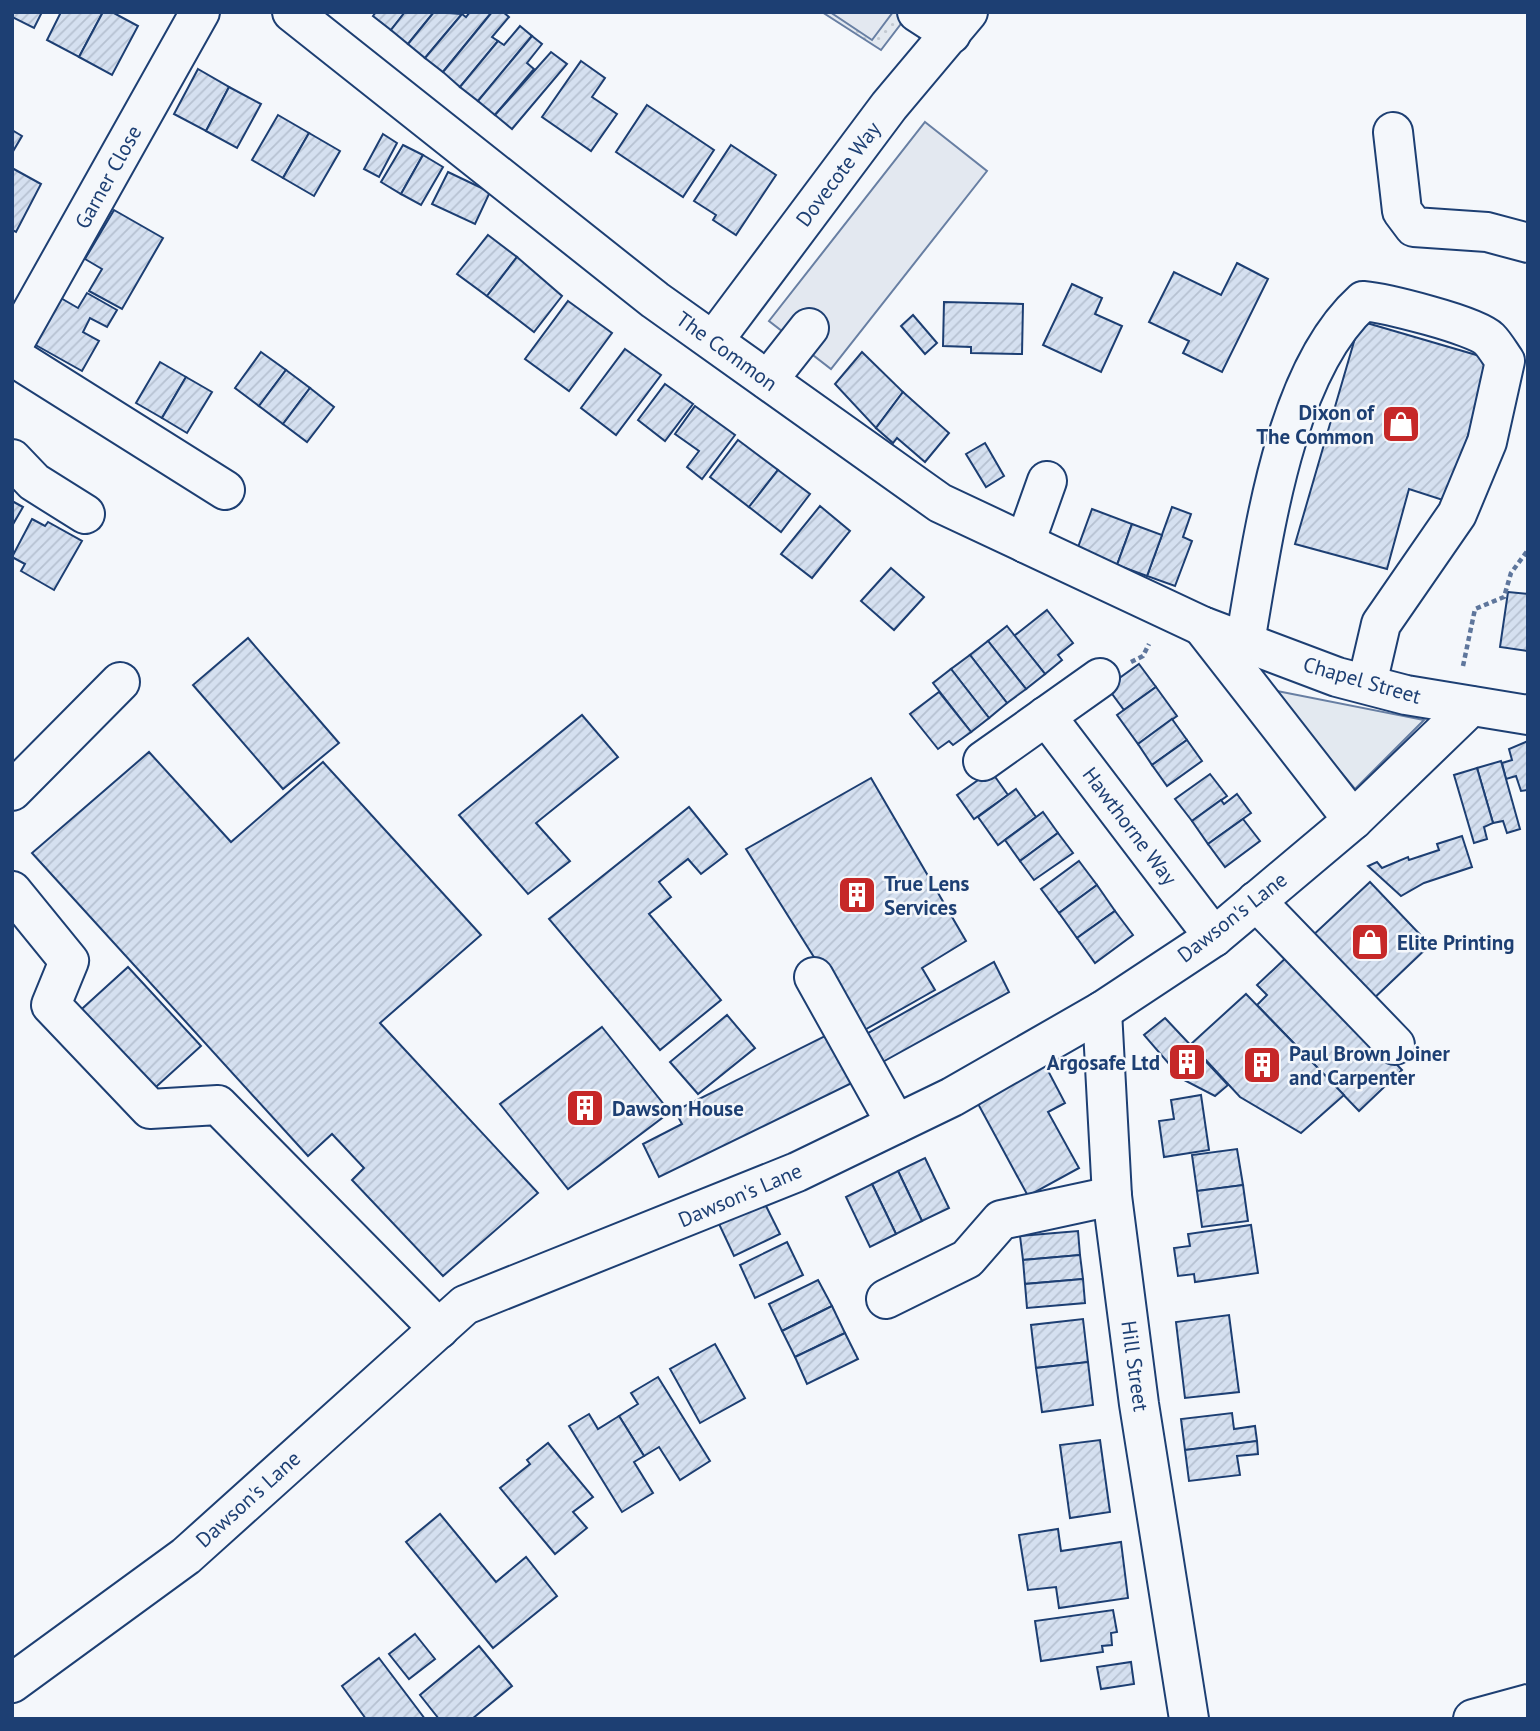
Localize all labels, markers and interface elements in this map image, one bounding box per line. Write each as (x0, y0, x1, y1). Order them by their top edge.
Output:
street label: Dovecote Way (790, 116, 886, 232)
street label: Garner Close (69, 121, 147, 233)
street label: The Common (671, 305, 783, 397)
place label: Dixon of The Common (1256, 399, 1375, 450)
shop icon: Dixon of The Common (1380, 403, 1422, 445)
street label: Chapel Street (1300, 650, 1424, 710)
street label: Hawthorne Way (1077, 762, 1183, 891)
street label: Dawson's Lane (1172, 866, 1292, 968)
place label: True Lens Services (884, 870, 970, 921)
building icon: True Lens Services (836, 874, 878, 916)
shop icon: Elite Printing (1349, 921, 1391, 963)
place label: Elite Printing (1397, 929, 1515, 956)
place label: Paul Brown Joiner and Carpenter (1289, 1040, 1450, 1091)
building icon: Argosafe Ltd (1166, 1041, 1208, 1083)
building icon: Paul Brown Joiner and Carpenter (1241, 1044, 1283, 1086)
place label: Argosafe Ltd (1047, 1049, 1160, 1076)
building icon: Dawson House (564, 1087, 606, 1129)
place label: Dawson House (612, 1095, 744, 1122)
street label: Dawson's Lane (674, 1157, 806, 1233)
street label: Hill Street (1115, 1319, 1155, 1413)
street label: Dawson's Lane (190, 1445, 306, 1553)

